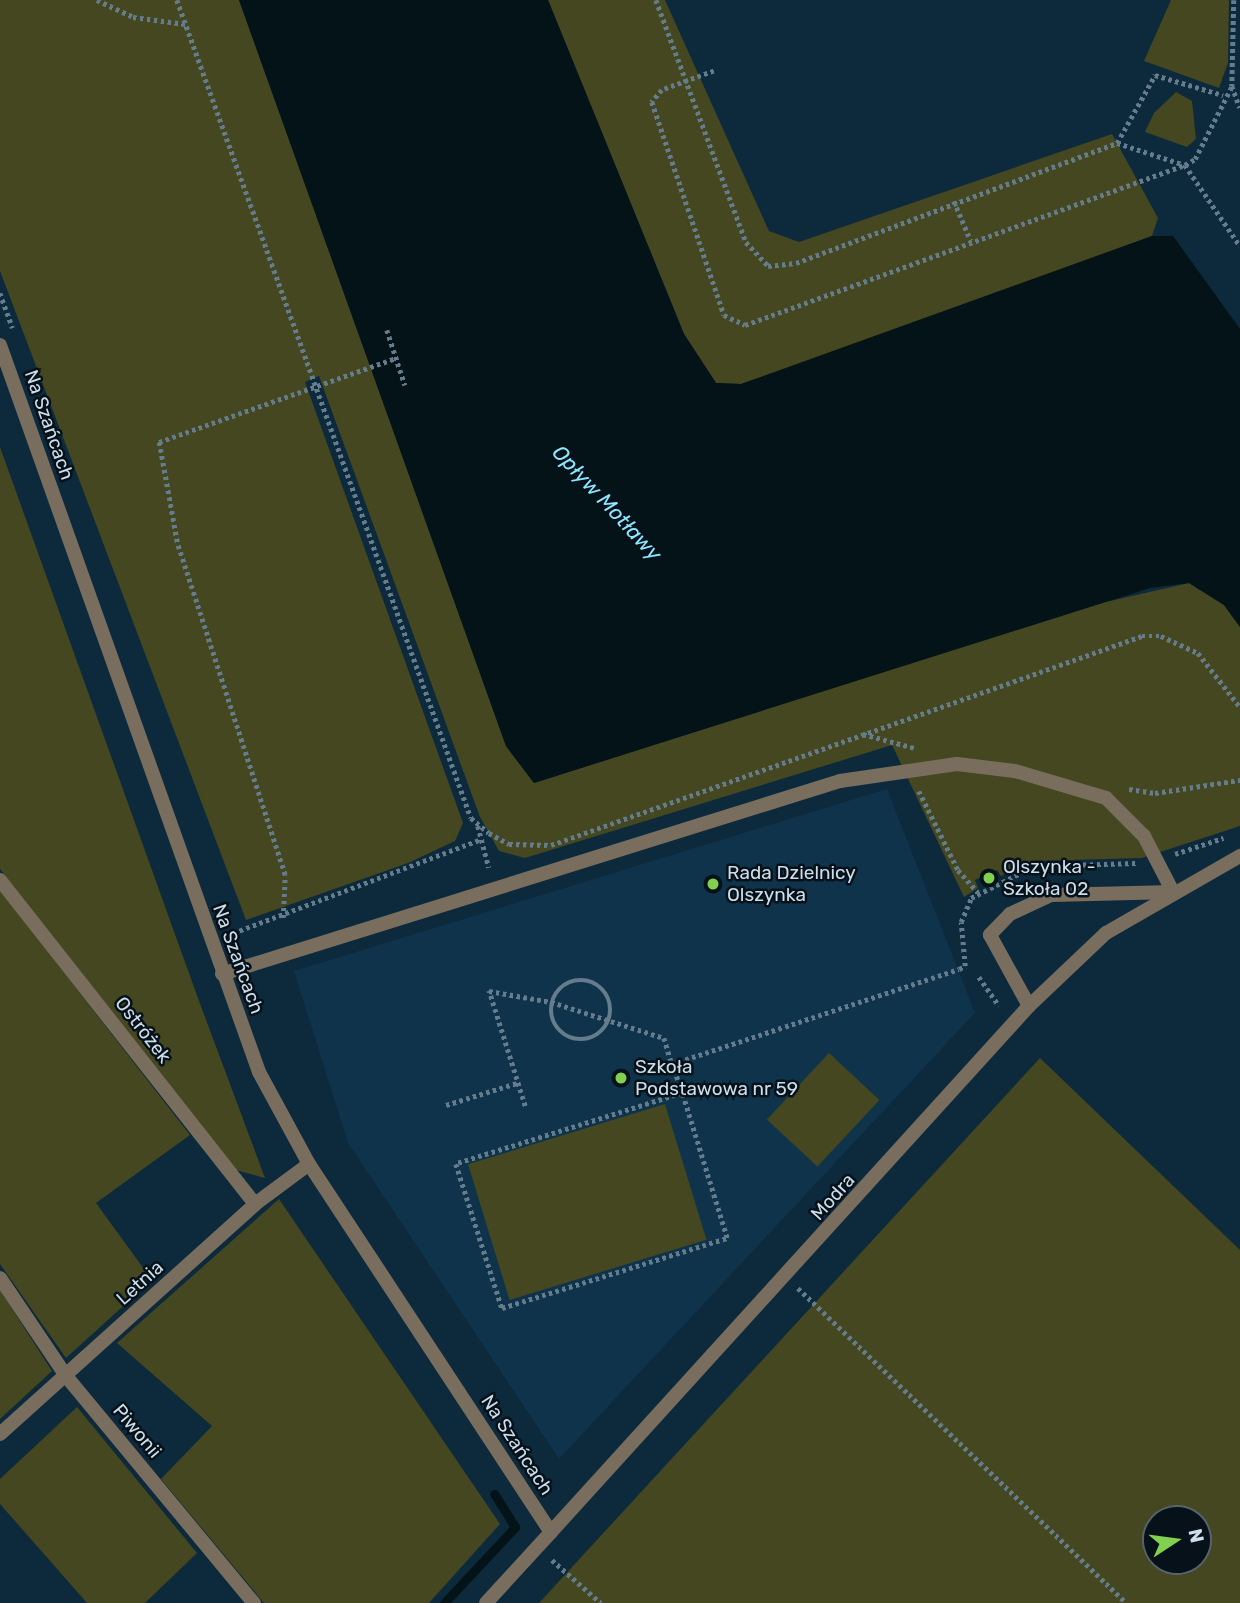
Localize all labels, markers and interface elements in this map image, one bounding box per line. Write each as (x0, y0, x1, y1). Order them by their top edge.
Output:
street label: Na Szańcach (20, 367, 78, 483)
water label: Opływ Motławy (547, 440, 667, 566)
place label: Olszynka - Szkoła 02 (1003, 856, 1096, 900)
place label: Rada Dzielnicy Olszynka (727, 862, 856, 906)
marker: Olszynka - Szkoła 02 (981, 870, 997, 886)
marker: Rada Dzielnicy Olszynka (705, 876, 721, 892)
street label: Na Szańcach (208, 901, 268, 1017)
street label: Ostróżek (110, 992, 176, 1068)
place label: Szkoła Podstawowa nr 59 (635, 1056, 798, 1100)
marker: Szkoła Podstawowa nr 59 (613, 1070, 629, 1086)
street label: Modra (806, 1169, 860, 1225)
street label: Letnia (112, 1256, 168, 1310)
street label: Na Szańcach (476, 1391, 558, 1499)
street label: Piwonii (108, 1399, 166, 1463)
north arrow (1142, 1505, 1212, 1575)
text: N (1183, 1526, 1209, 1545)

